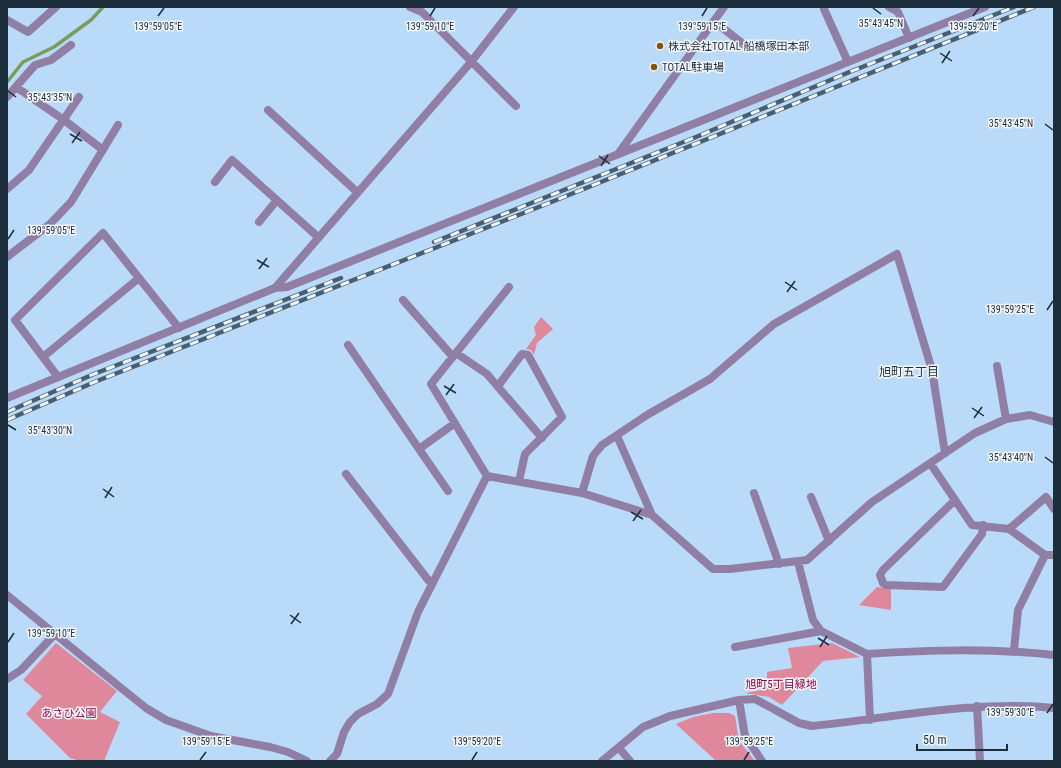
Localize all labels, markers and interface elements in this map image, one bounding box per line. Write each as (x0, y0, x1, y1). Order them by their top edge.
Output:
text: 35°43'45"N (859, 18, 903, 29)
text: 139°59'05"E (134, 21, 182, 32)
text: 139°59'10"E (406, 21, 454, 32)
text: 139°59'15"E (678, 21, 726, 32)
text: 139°59'20"E (949, 21, 997, 32)
place label: 株式会社TOTAL 船橋塚田本部 (668, 40, 809, 53)
marker: 株式会社TOTAL 船橋塚田本部 (655, 41, 665, 51)
place label: TOTAL駐車場 (662, 61, 724, 74)
marker: TOTAL駐車場 (649, 62, 659, 72)
text: 35°43'35"N (28, 92, 72, 103)
text: 35°43'45"N (989, 118, 1033, 129)
text: 139°59'05"E (27, 225, 75, 236)
text: 139°59'25"E (986, 304, 1034, 315)
district label: 旭町五丁目 (879, 365, 939, 379)
text: 35°43'30"N (28, 425, 72, 436)
text: 35°43'40"N (989, 452, 1033, 463)
text: 139°59'10"E (27, 628, 75, 639)
park label: 旭町5丁目緑地 (745, 678, 817, 691)
park label: あさひ公園 (42, 707, 97, 720)
text: 139°59'30"E (986, 707, 1034, 718)
scale bar (917, 726, 1007, 752)
text: 50 m (923, 733, 947, 747)
text: 139°59'15"E (182, 736, 230, 747)
text: 139°59'20"E (453, 736, 501, 747)
text: 139°59'25"E (725, 736, 773, 747)

